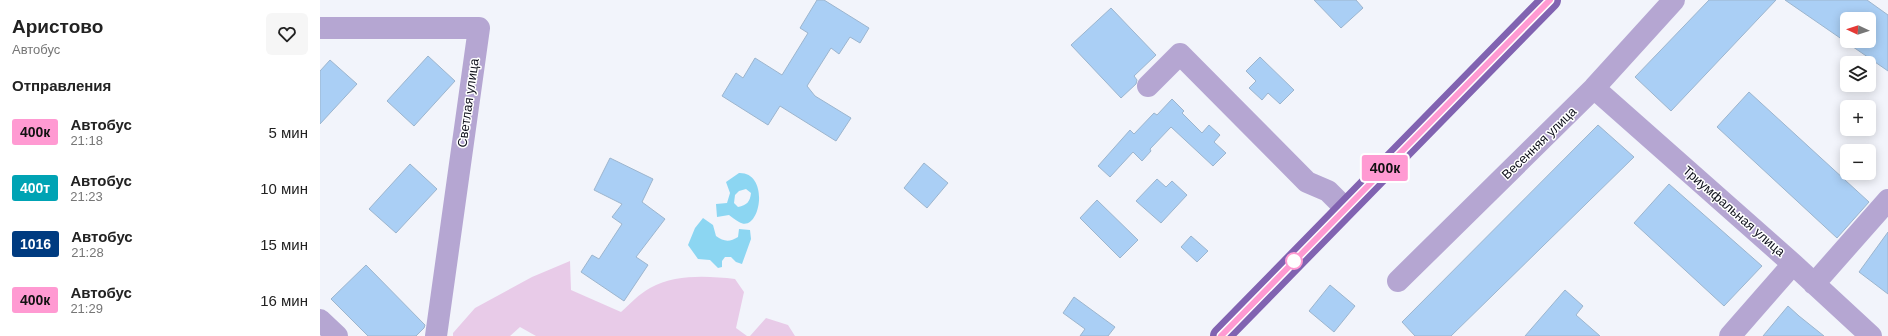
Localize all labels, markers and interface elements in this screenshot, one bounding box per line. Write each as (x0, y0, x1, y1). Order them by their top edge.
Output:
north arrow (1840, 12, 1876, 48)
map controls (1840, 12, 1876, 180)
button: heart (266, 13, 308, 55)
text: Аристово (12, 16, 103, 37)
text: Автобус (12, 42, 60, 57)
button: layers (1840, 56, 1876, 92)
street label: Светлая улица (454, 57, 482, 149)
text: Отправления (12, 77, 111, 94)
button: + (1840, 100, 1876, 136)
street label: Весенняя улица (1499, 103, 1580, 182)
text: Автобус (70, 116, 132, 133)
text: 400к (20, 124, 50, 140)
text: 5 мин (269, 124, 308, 141)
text: 21:18 (70, 133, 103, 148)
button: − (1840, 144, 1876, 180)
line badge: 400к (1357, 155, 1413, 181)
text: 400к (1370, 160, 1400, 176)
street label: Триумфальная улица (1680, 163, 1789, 260)
text: Автобус (70, 172, 132, 189)
text: 400т (20, 180, 50, 196)
text: 10 мин (260, 180, 308, 197)
text: 21:23 (70, 189, 103, 204)
text: Автобус (71, 228, 133, 245)
text: 1016 (20, 236, 51, 252)
text: 15 мин (260, 236, 308, 253)
text: 21:28 (71, 245, 104, 260)
unlabelled marker (1285, 252, 1303, 270)
text: Автобус (70, 284, 132, 301)
text: 400к (20, 292, 50, 308)
text: 16 мин (260, 292, 308, 309)
text: 21:29 (70, 301, 103, 316)

